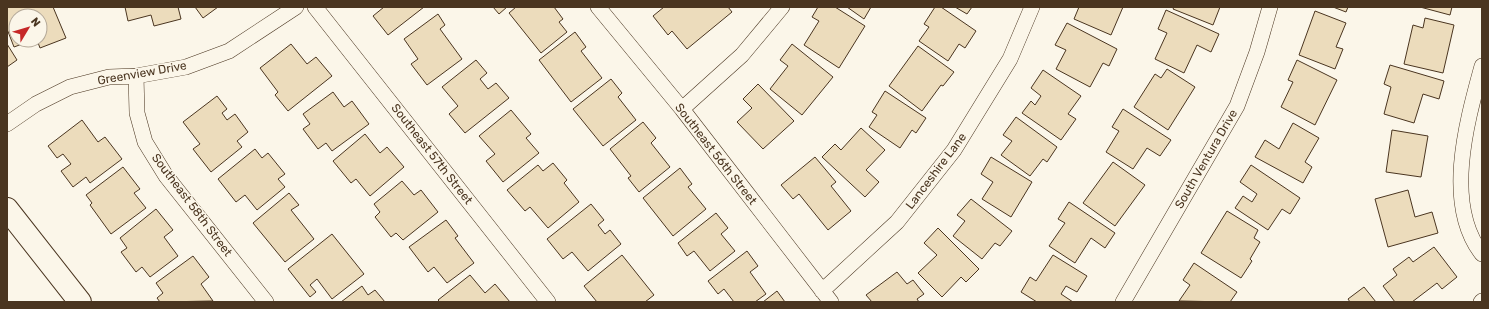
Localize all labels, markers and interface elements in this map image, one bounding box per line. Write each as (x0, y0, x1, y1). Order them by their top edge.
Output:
north arrow (8, 8, 48, 48)
text: N (28, 15, 43, 29)
street label: Greenview Drive (96, 58, 188, 88)
street label: Southeast 57th Street (388, 101, 476, 207)
street label: Southeast 56th Street (672, 101, 760, 208)
street label: South Ventura Drive (1172, 107, 1240, 211)
street label: Lanceshire Lane (903, 130, 969, 212)
street label: Southeast 58th Street (149, 151, 235, 259)

